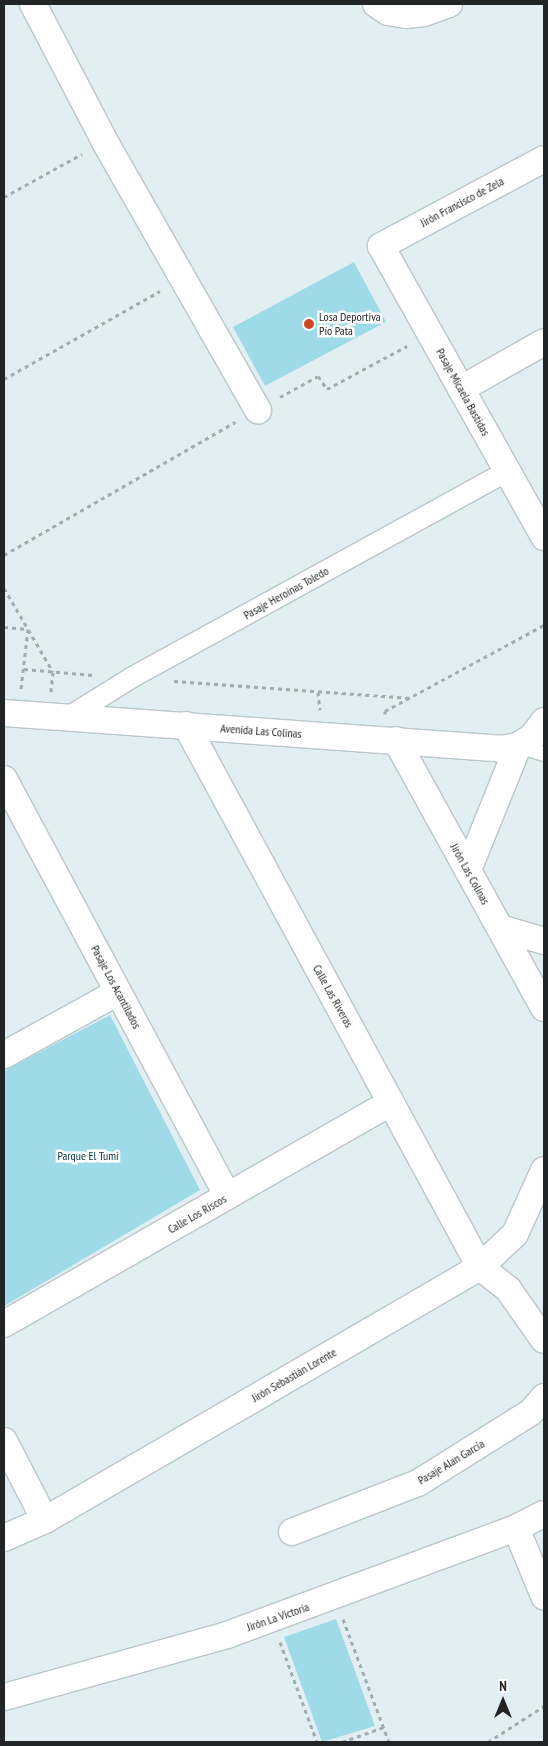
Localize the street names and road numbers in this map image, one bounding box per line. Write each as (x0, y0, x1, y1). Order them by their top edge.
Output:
street label: Jirón Francisco de Zela (418, 174, 506, 230)
street label: Pasaje Micaela Bastidas (433, 346, 493, 438)
street label: Pasaje Heroínas Toledo (241, 564, 331, 622)
street label: Avenida Las Colinas (220, 721, 302, 741)
street label: Jirón Las Colinas (447, 841, 493, 907)
street label: Pasaje Los Acantilados (88, 943, 144, 1031)
street label: Calle Las Riveras (310, 962, 356, 1030)
street label: Calle Los Riscos (165, 1191, 229, 1237)
street label: Jirón Sebastián Lorente (249, 1345, 339, 1405)
street label: Pasaje Alan García (415, 1436, 487, 1488)
street label: Jirón La Victoria (245, 1600, 311, 1634)

